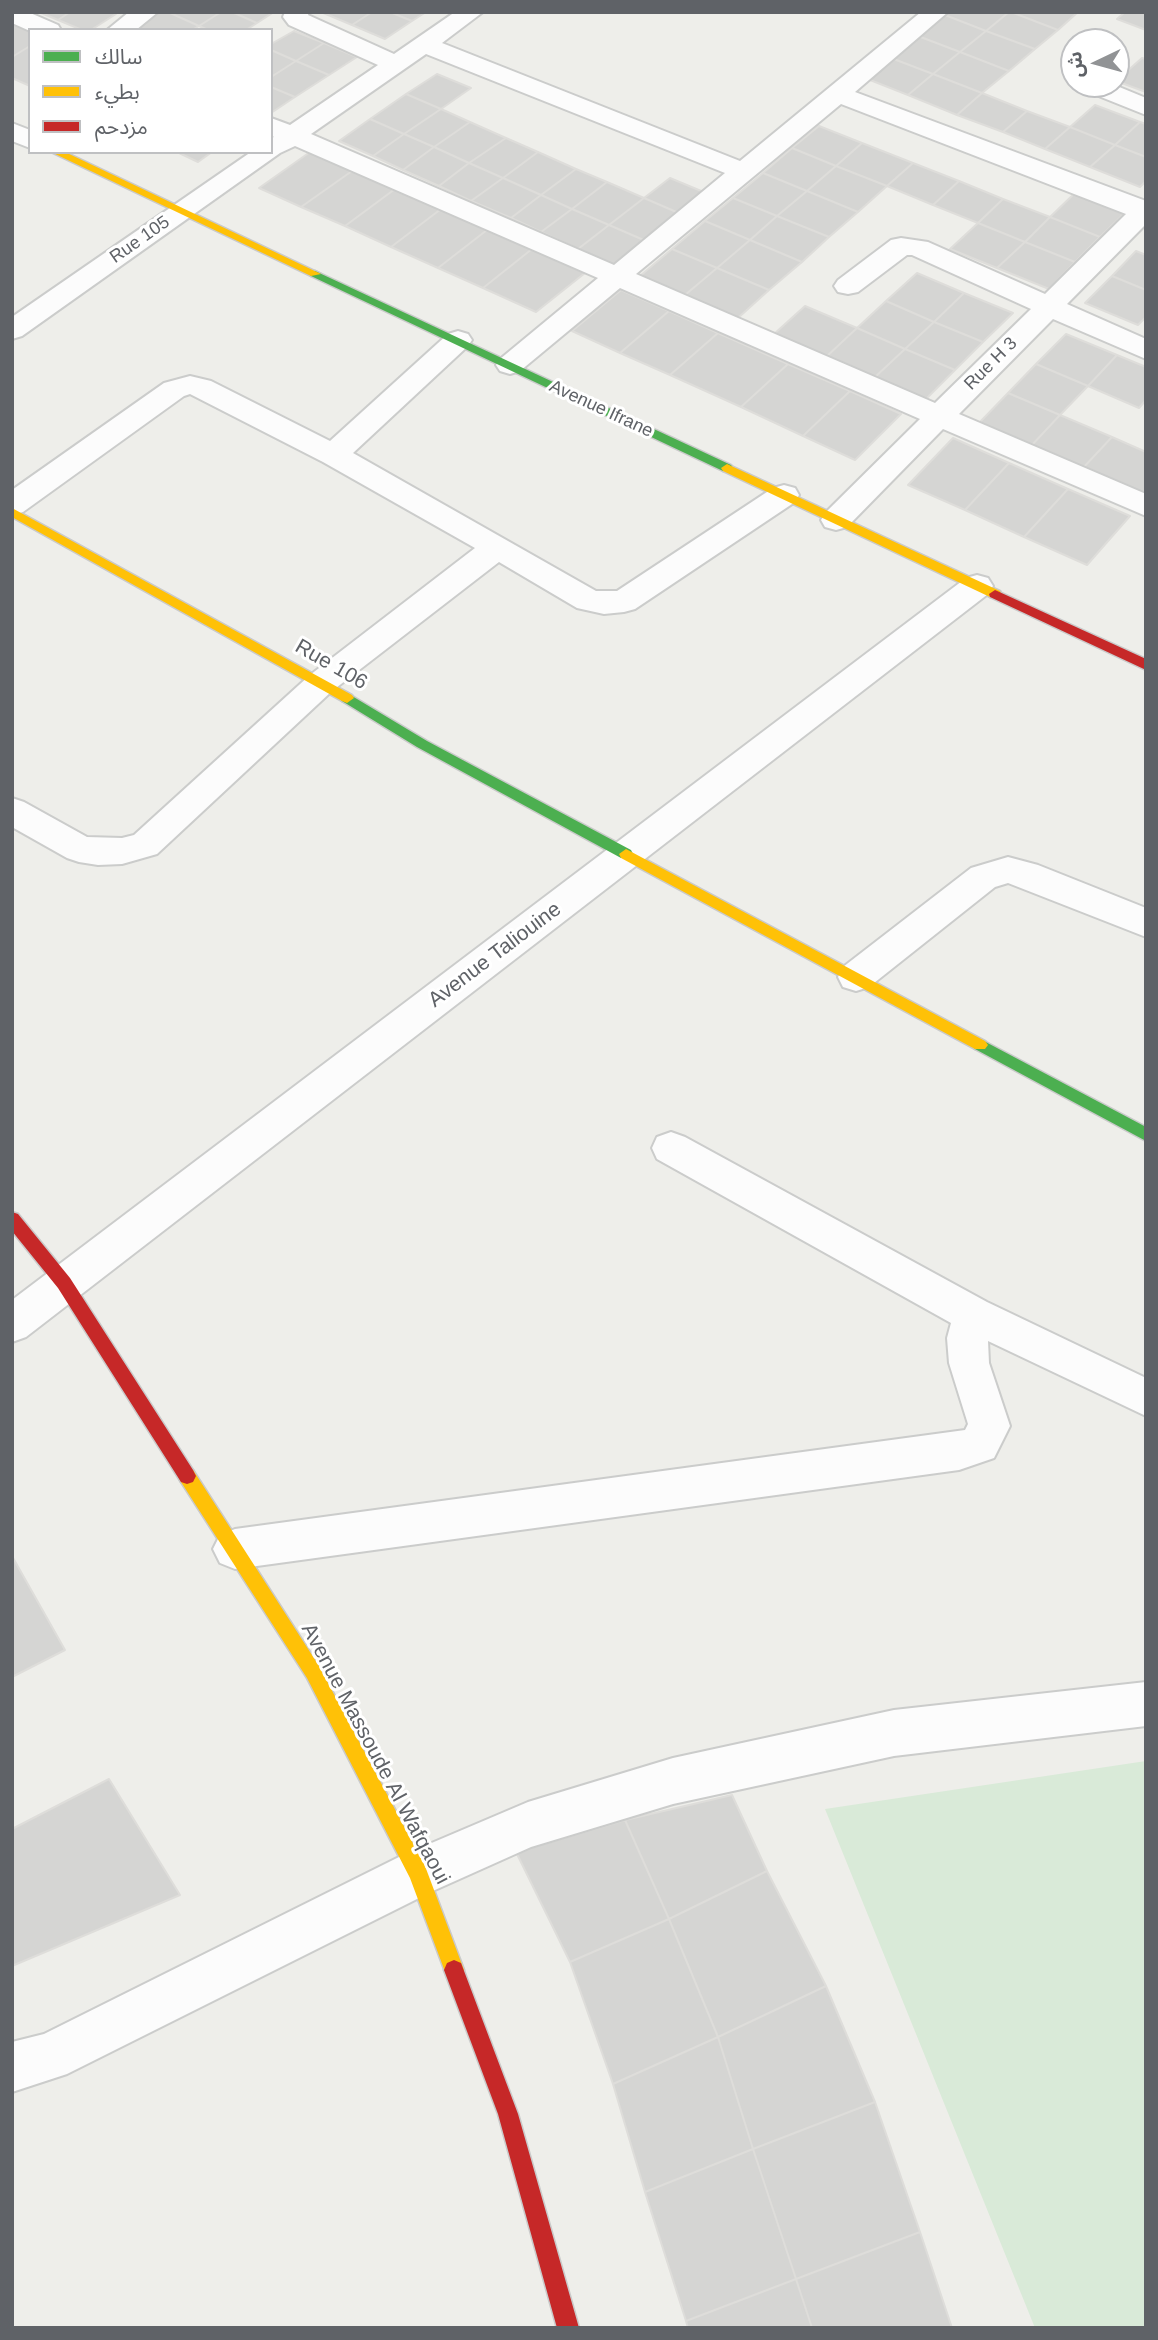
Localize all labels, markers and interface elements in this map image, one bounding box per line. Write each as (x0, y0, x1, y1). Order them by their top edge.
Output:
legend (28, 28, 273, 154)
north arrow (1060, 28, 1130, 98)
text: سالك (95, 45, 142, 68)
text: ش (1064, 51, 1087, 79)
text: بطيء (95, 80, 140, 103)
text: مزدحم (95, 115, 148, 138)
street label: Rue 105 (106, 212, 174, 268)
street label: Rue H 3 (960, 333, 1022, 395)
street label: Avenue Ifrane (546, 376, 656, 442)
street label: Rue 106 (290, 634, 372, 696)
street label: Avenue Taliouine (424, 897, 566, 1013)
street label: Avenue Massoude Al Wafqaoui (295, 1619, 455, 1889)

